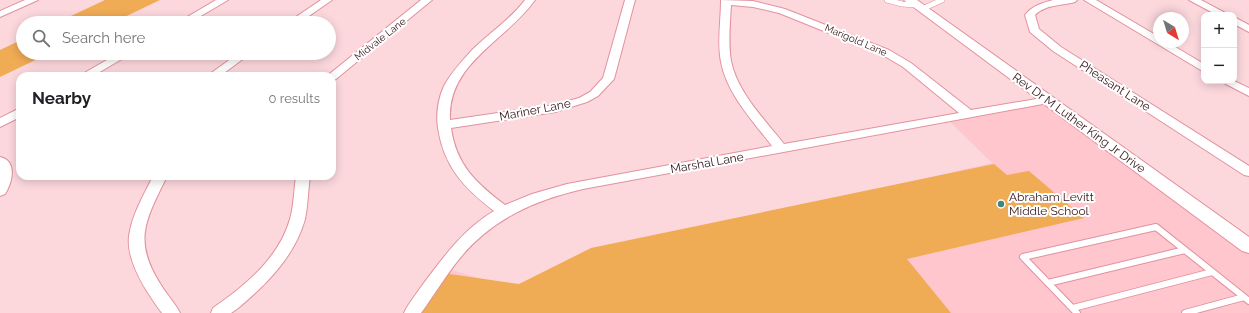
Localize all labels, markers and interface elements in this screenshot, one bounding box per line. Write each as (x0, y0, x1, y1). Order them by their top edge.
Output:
north arrow (1153, 12, 1189, 48)
map controls (1201, 12, 1237, 84)
button: + (1201, 12, 1237, 48)
search box (16, 16, 336, 60)
street label: Midvale Lane (352, 16, 408, 62)
street label: Marigold Lane (823, 22, 889, 58)
icon: search (30, 27, 52, 49)
text: Search here (62, 29, 145, 47)
button: − (1201, 48, 1237, 84)
street label: Pheasant Lane (1077, 58, 1153, 114)
street label: Rev Dr M Luther King Jr Drive (1010, 70, 1148, 176)
text: Nearby (32, 88, 91, 108)
text: 0 results (269, 91, 320, 106)
street label: Mariner Lane (498, 96, 572, 124)
street label: Marshal Lane (669, 150, 745, 176)
place label: Abraham Levitt Middle School (1009, 190, 1094, 218)
marker: Abraham Levitt Middle School (996, 199, 1006, 209)

